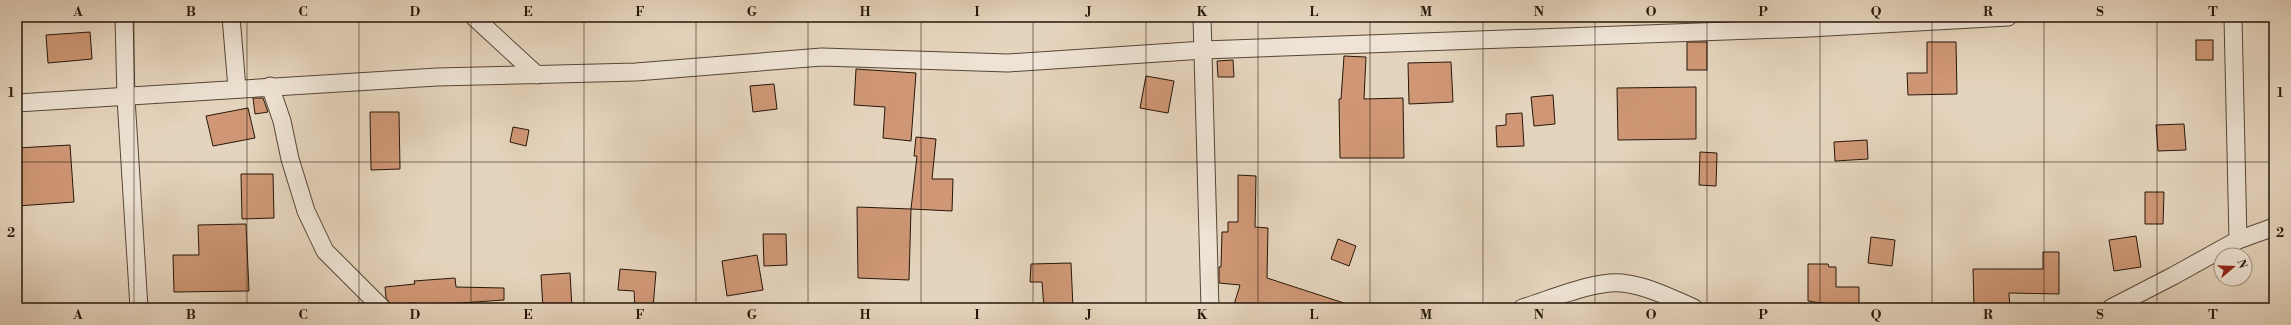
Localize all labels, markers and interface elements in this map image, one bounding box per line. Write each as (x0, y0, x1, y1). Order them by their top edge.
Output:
text: A (72, 4, 83, 20)
text: B (186, 4, 196, 20)
text: C (298, 4, 308, 20)
text: D (410, 4, 420, 20)
text: E (523, 4, 533, 20)
text: F (635, 4, 645, 20)
text: G (747, 4, 758, 20)
text: H (860, 4, 871, 20)
text: I (974, 4, 980, 20)
text: J (1084, 4, 1092, 20)
text: K (1197, 4, 1208, 20)
text: L (1310, 4, 1319, 20)
text: M (1420, 4, 1432, 20)
text: N (1534, 4, 1545, 20)
text: O (1646, 4, 1657, 20)
text: P (1758, 4, 1768, 20)
text: Q (1871, 4, 1882, 20)
text: R (1983, 4, 1993, 20)
text: S (2096, 4, 2104, 20)
text: T (2208, 4, 2218, 20)
text: 1 (8, 85, 15, 101)
text: 1 (2277, 85, 2284, 101)
text: 2 (7, 225, 15, 241)
text: 2 (2276, 225, 2284, 241)
north arrow (2213, 247, 2253, 287)
text: N (2233, 258, 2250, 271)
text: A (72, 307, 83, 323)
text: B (186, 307, 196, 323)
text: C (298, 307, 308, 323)
text: D (410, 307, 420, 323)
text: E (523, 307, 533, 323)
text: F (635, 307, 645, 323)
text: G (747, 307, 758, 323)
text: H (860, 307, 871, 323)
text: I (974, 307, 980, 323)
text: J (1084, 307, 1092, 323)
text: K (1197, 307, 1208, 323)
text: L (1310, 307, 1319, 323)
text: M (1420, 307, 1432, 323)
text: N (1534, 307, 1545, 323)
text: O (1646, 307, 1657, 323)
text: P (1758, 307, 1768, 323)
text: Q (1871, 307, 1882, 323)
text: R (1983, 307, 1993, 323)
text: S (2096, 307, 2104, 323)
text: T (2208, 307, 2218, 323)

